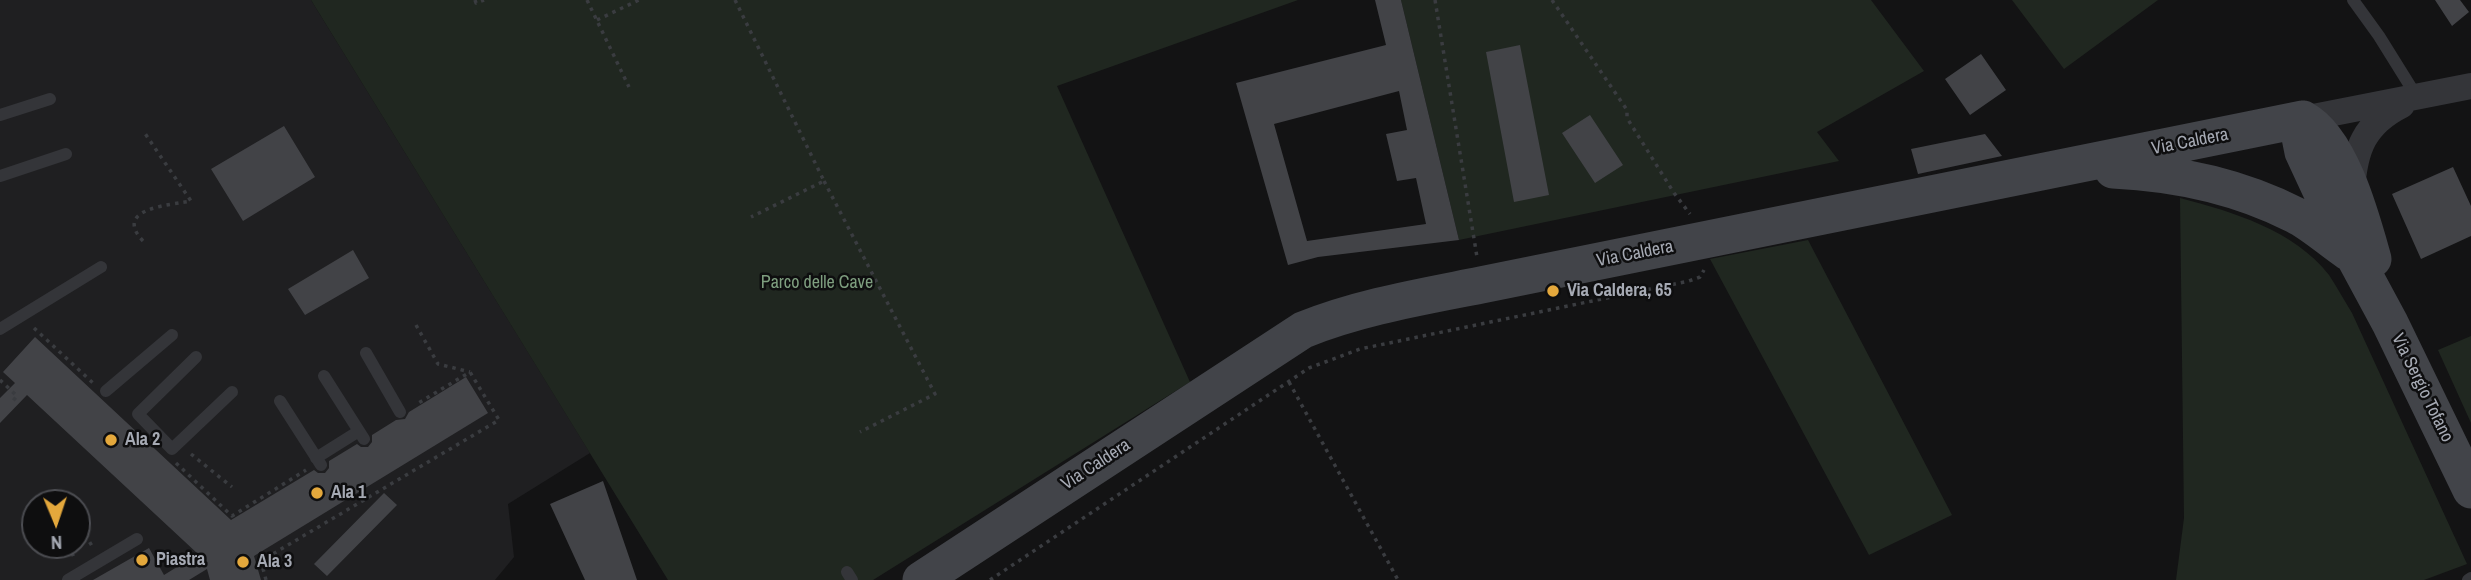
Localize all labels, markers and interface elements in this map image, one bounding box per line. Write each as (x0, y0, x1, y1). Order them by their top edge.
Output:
street label: Via Caldera (2150, 124, 2230, 160)
street label: Via Caldera (1595, 236, 1675, 272)
park label: Parco delle Cave (761, 272, 873, 294)
place label: Via Caldera, 65 (1567, 280, 1672, 302)
marker: Via Caldera, 65 (1545, 283, 1561, 299)
street label: Via Sergio Tofano (2386, 330, 2458, 446)
place label: Ala 2 (125, 429, 160, 451)
marker: Ala 2 (103, 432, 119, 448)
street label: Via Caldera (1058, 435, 1134, 495)
place label: Ala 1 (331, 482, 366, 504)
marker: Ala 1 (309, 485, 325, 501)
north arrow (21, 489, 91, 559)
text: N (51, 530, 63, 556)
place label: Piastra (156, 549, 205, 571)
place label: Ala 3 (257, 551, 292, 573)
marker: Piastra (134, 552, 150, 568)
marker: Ala 3 (235, 554, 251, 570)

